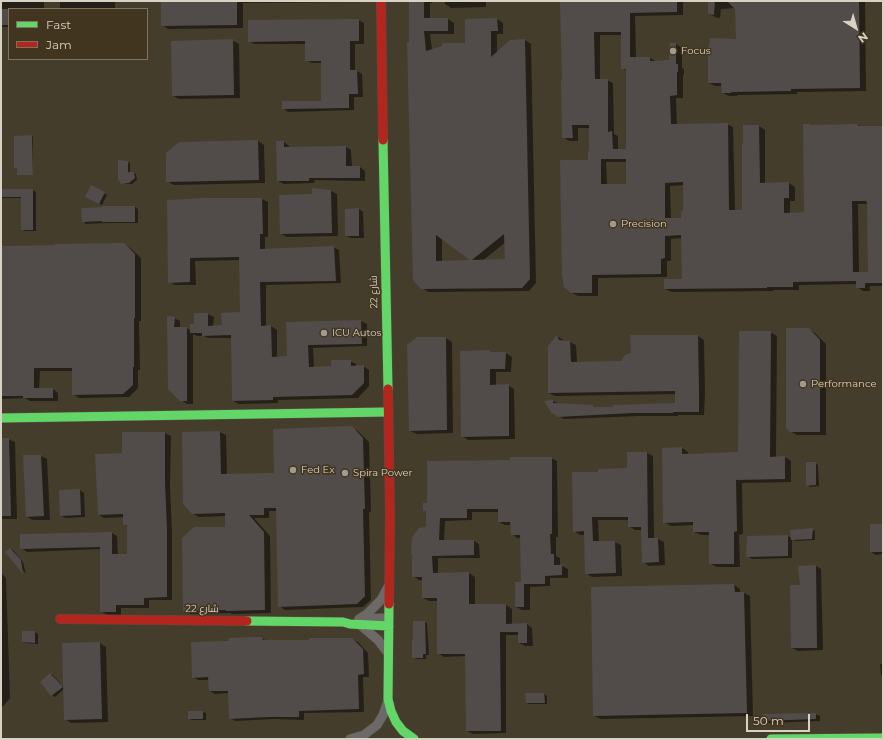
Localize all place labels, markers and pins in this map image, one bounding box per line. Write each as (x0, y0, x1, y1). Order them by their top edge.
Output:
place label: Focus (681, 45, 711, 57)
marker: Focus (668, 46, 678, 56)
place label: Precision (621, 218, 667, 230)
marker: Precision (608, 219, 618, 229)
place label: ICU Autos (332, 327, 381, 339)
marker: ICU Autos (319, 328, 329, 338)
place label: Performance (811, 378, 876, 390)
marker: Performance (798, 379, 808, 389)
place label: Fed Ex (301, 464, 334, 476)
marker: Fed Ex (288, 465, 298, 475)
place label: Spira Power (353, 467, 413, 479)
marker: Spira Power (340, 468, 350, 478)

